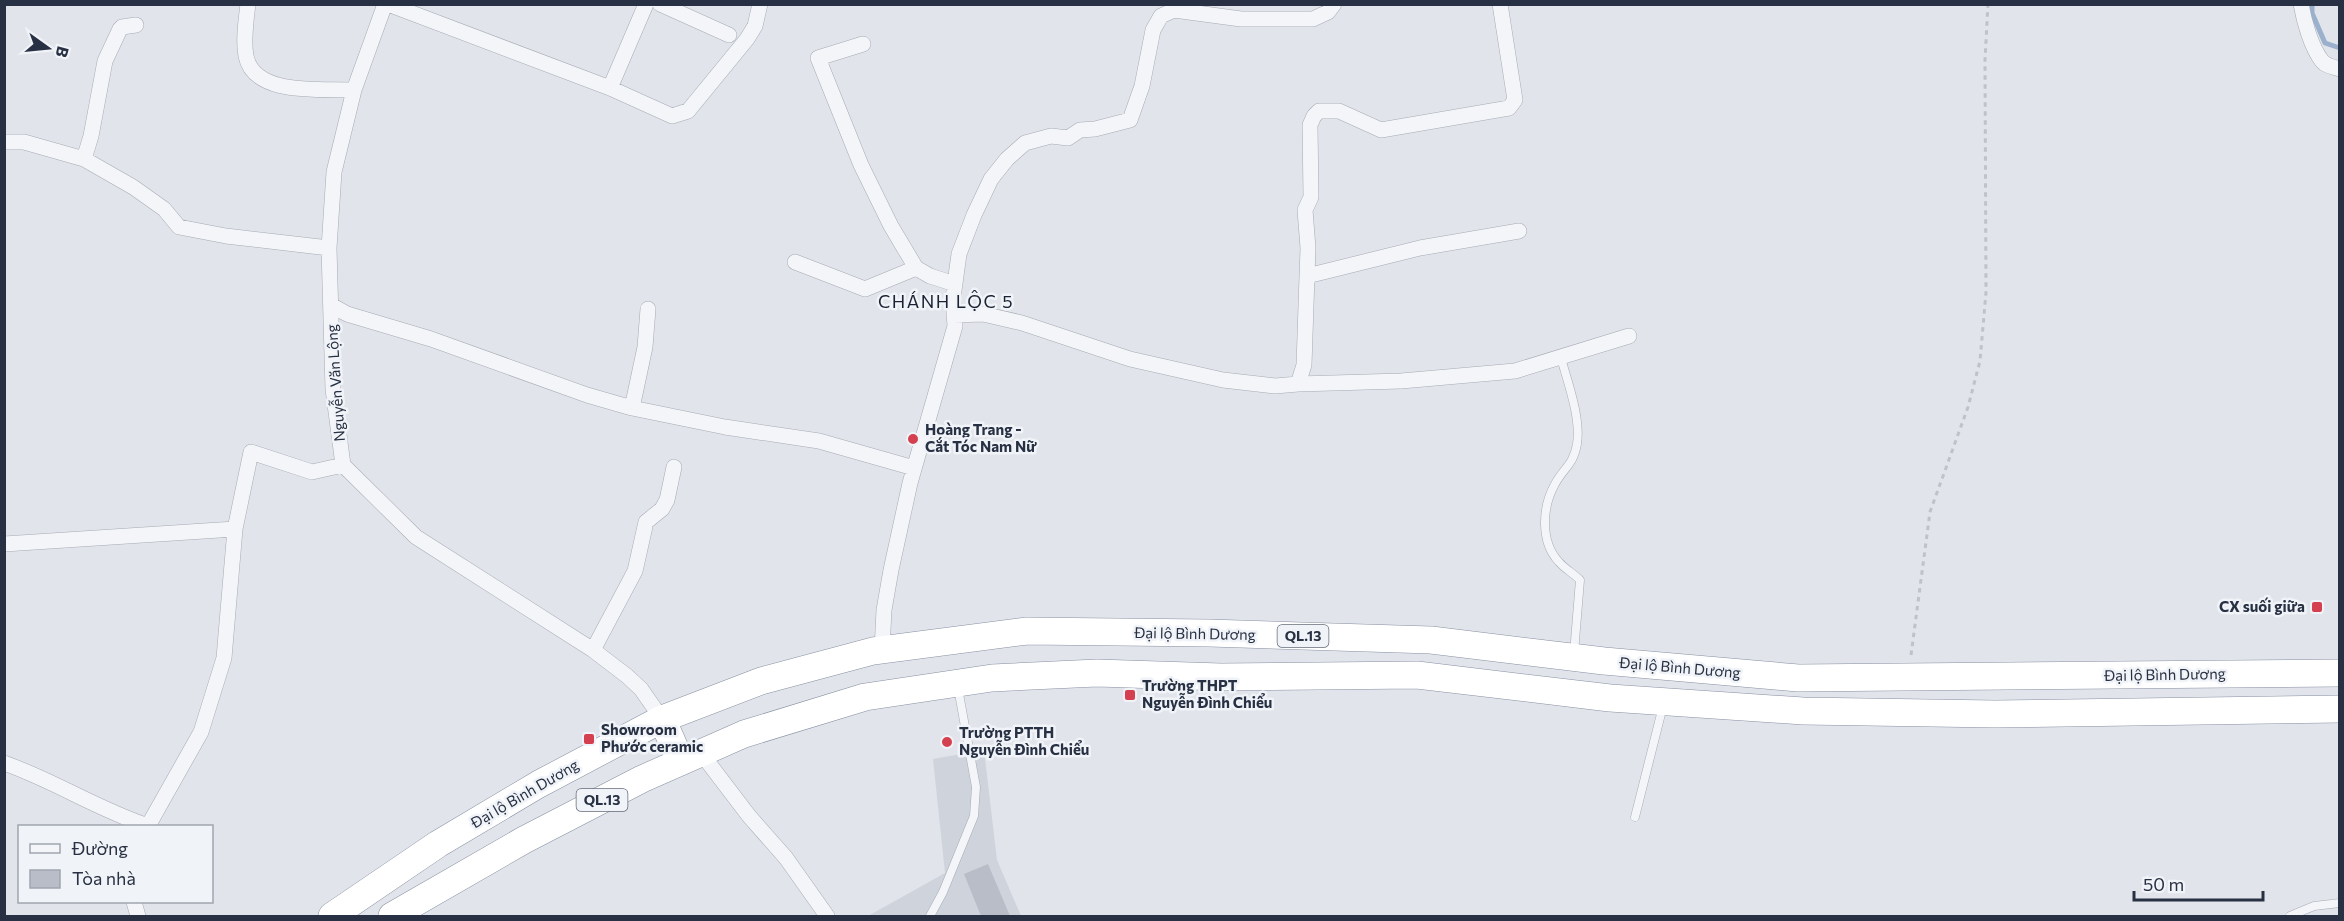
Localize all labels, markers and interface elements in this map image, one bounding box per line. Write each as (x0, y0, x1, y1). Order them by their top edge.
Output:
north arrow (18, 18, 78, 78)
text: B (52, 44, 74, 60)
district label: CHÁNH LỘC 5 (878, 290, 1014, 312)
street label: Nguyễn Văn Lộng (322, 324, 348, 442)
place label: Hoàng Trang - Cắt Tóc Nam Nữ (925, 420, 1037, 455)
marker: Hoàng Trang - Cắt Tóc Nam Nữ (906, 432, 920, 446)
place label: CX suối giữa (2219, 597, 2305, 615)
marker: CX suối giữa (2310, 600, 2324, 614)
street label: Đại lộ Bình Dương (1133, 623, 1256, 643)
road number: QL.13 (1278, 625, 1328, 647)
street label: Đại lộ Bình Dương (1618, 653, 1741, 681)
street label: Đại lộ Bình Dương (2103, 664, 2226, 684)
place label: Trường THPT Nguyễn Đình Chiểu (1142, 676, 1272, 711)
marker: Trường THPT Nguyễn Đình Chiểu (1123, 688, 1137, 702)
place label: Showroom Phước ceramic (601, 720, 703, 755)
place label: Trường PTTH Nguyễn Đình Chiểu (959, 723, 1089, 758)
marker: Showroom Phước ceramic (582, 732, 596, 746)
marker: Trường PTTH Nguyễn Đình Chiểu (940, 735, 954, 749)
street label: Đại lộ Bình Dương (466, 755, 582, 832)
road number: QL.13 (576, 789, 628, 811)
legend (18, 825, 213, 903)
text: Đường (71, 837, 128, 859)
scale bar (2134, 864, 2263, 902)
text: Tòa nhà (72, 867, 136, 889)
text: 50 m (2143, 873, 2184, 895)

